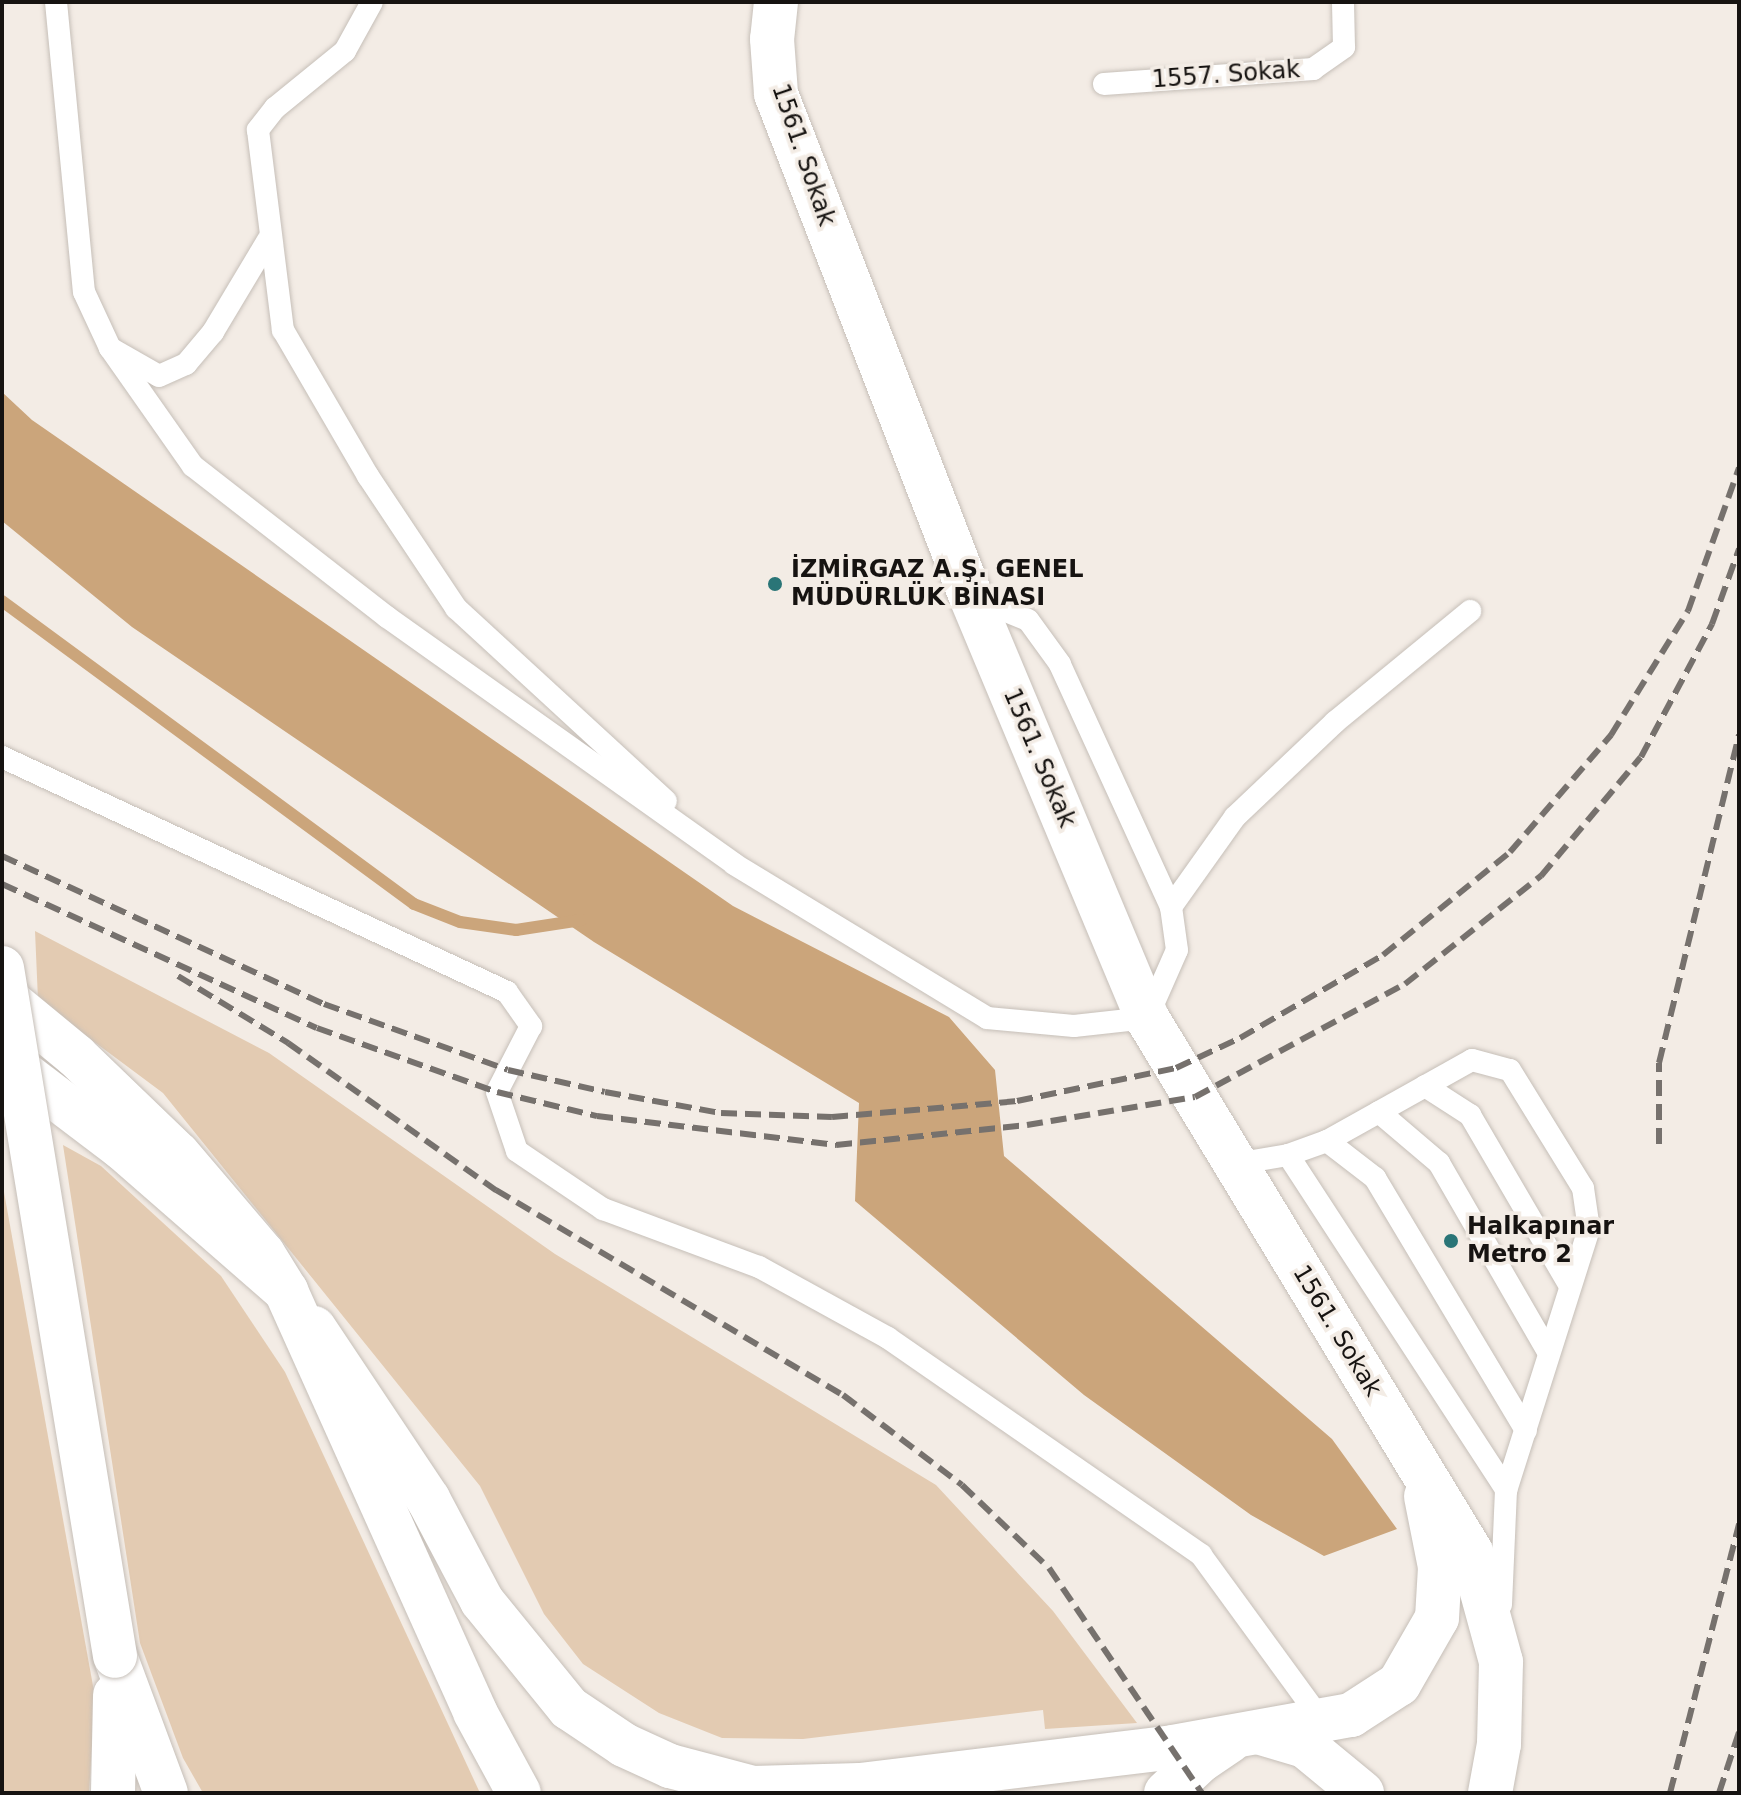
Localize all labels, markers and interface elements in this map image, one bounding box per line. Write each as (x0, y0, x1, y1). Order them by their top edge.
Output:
street label: 1557. Sokak (1151, 55, 1301, 95)
street label: 1561. Sokak (765, 80, 841, 230)
place label: İZMİRGAZ A.Ş. GENEL MÜDÜRLÜK BİNASI (791, 556, 1083, 612)
marker: İZMİRGAZ A.Ş. GENEL MÜDÜRLÜK BİNASI (766, 575, 784, 593)
street label: 1561. Sokak (997, 684, 1081, 832)
place label: Halkapınar Metro 2 (1467, 1213, 1614, 1269)
marker: Halkapınar Metro 2 (1442, 1232, 1460, 1250)
street label: 1561. Sokak (1286, 1260, 1388, 1402)

